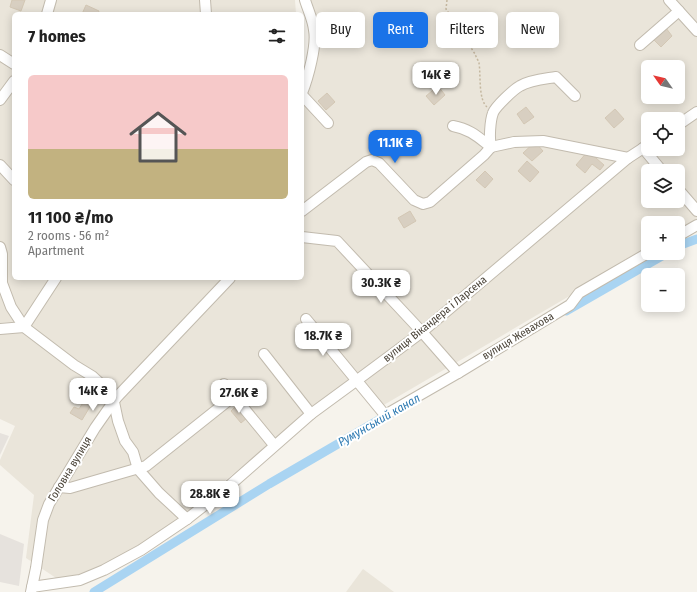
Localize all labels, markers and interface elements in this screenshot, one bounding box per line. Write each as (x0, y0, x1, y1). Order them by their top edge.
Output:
chip: Buy (316, 12, 365, 48)
chip: Rent (373, 12, 428, 48)
chip: Filters (436, 12, 498, 48)
chip: New (506, 12, 559, 48)
icon: filters (266, 25, 288, 47)
text: 7 homes (28, 26, 86, 47)
north arrow (641, 60, 685, 104)
map controls (641, 60, 685, 312)
pin: 14K ₴ (408, 62, 464, 96)
text: 14K ₴ (421, 67, 451, 82)
icon: home (122, 101, 194, 173)
button: locate (641, 112, 685, 156)
pin: 11.1K ₴ (358, 130, 432, 164)
text: 11.1K ₴ (377, 135, 413, 150)
button: layers (641, 164, 685, 208)
text: 11 100 ₴/mo (28, 207, 113, 228)
button: + (641, 216, 685, 260)
text: 2 rooms · 56 m² (28, 228, 109, 243)
text: Apartment (28, 243, 84, 258)
button: − (641, 268, 685, 312)
pin: 30.3K ₴ (344, 270, 418, 304)
street label: вулиця Вікандера і Ларсена (381, 273, 489, 365)
text: 30.3K ₴ (361, 275, 401, 290)
street label: вулиця Жевахова (480, 310, 556, 362)
pin: 18.7K ₴ (286, 323, 360, 357)
text: 18.7K ₴ (304, 328, 342, 343)
pin: 14K ₴ (65, 378, 121, 412)
pin: 27.6K ₴ (202, 380, 276, 414)
text: 14K ₴ (78, 383, 108, 398)
text: 27.6K ₴ (220, 385, 258, 400)
water label: Румунський канал (335, 391, 423, 449)
street label: Головна вулиця (46, 434, 94, 504)
pin: 28.8K ₴ (173, 481, 247, 515)
text: 28.8K ₴ (190, 486, 230, 501)

